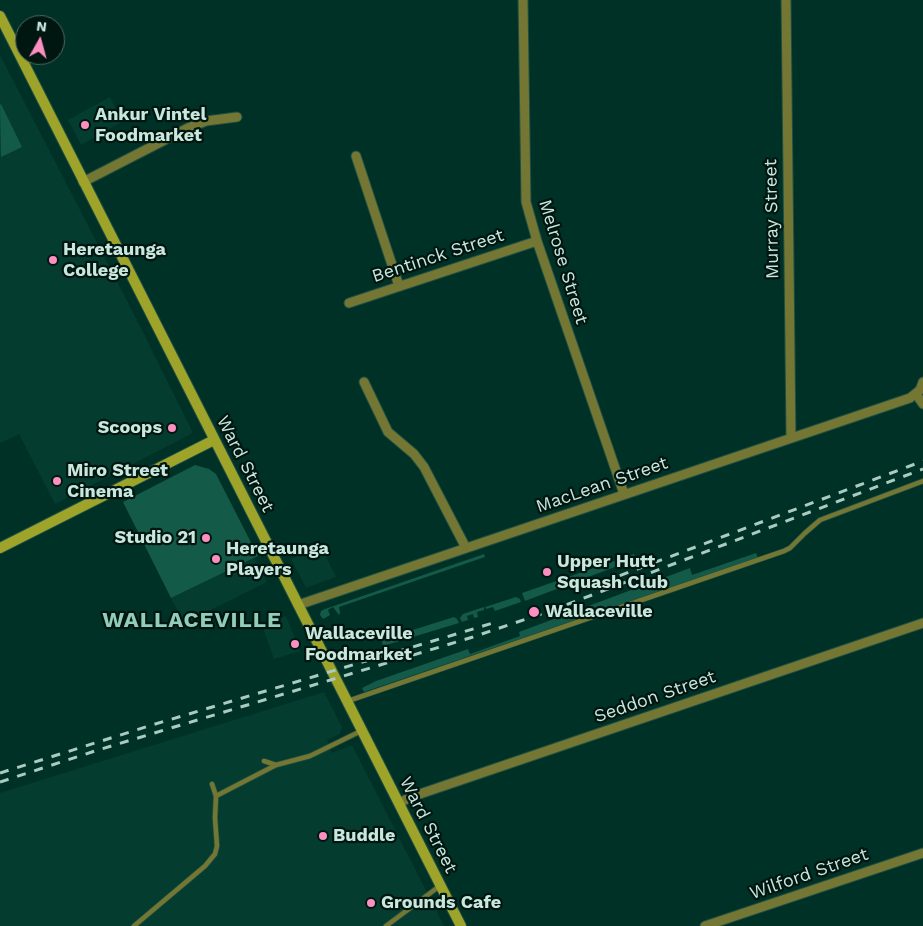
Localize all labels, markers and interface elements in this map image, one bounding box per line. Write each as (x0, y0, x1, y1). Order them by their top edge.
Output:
north arrow (15, 15, 65, 65)
text: N (36, 18, 48, 35)
place label: Ankur Vintel Foodmarket (95, 104, 206, 146)
marker: Ankur Vintel Foodmarket (79, 119, 91, 131)
street label: Murray Street (760, 159, 784, 279)
street label: Melrose Street (534, 197, 592, 327)
street label: Bentinck Street (369, 225, 507, 287)
place label: Heretaunga College (63, 239, 166, 282)
marker: Heretaunga College (47, 254, 59, 266)
street label: Ward Street (211, 412, 279, 516)
place label: Scoops (98, 417, 162, 439)
marker: Scoops (166, 422, 178, 434)
street label: MacLean Street (533, 452, 671, 518)
place label: Miro Street Cinema (67, 460, 168, 502)
marker: Miro Street Cinema (51, 475, 63, 487)
place label: Studio 21 (114, 527, 196, 549)
marker: Studio 21 (200, 532, 212, 544)
place label: Heretaunga Players (226, 538, 329, 580)
place label: Upper Hutt Squash Club (557, 551, 668, 594)
marker: Heretaunga Players (210, 553, 222, 565)
marker: Upper Hutt Squash Club (541, 566, 553, 578)
place label: Wallaceville (545, 601, 653, 623)
marker: Wallaceville (527, 605, 541, 619)
district label: WALLACEVILLE (101, 608, 283, 634)
place label: Wallaceville Foodmarket (305, 623, 413, 666)
marker: Wallaceville Foodmarket (289, 638, 301, 650)
street label: Seddon Street (592, 666, 718, 728)
street label: Ward Street (394, 773, 462, 877)
place label: Buddle (333, 825, 395, 847)
marker: Buddle (317, 830, 329, 842)
street label: Wilford Street (747, 844, 871, 904)
place label: Grounds Cafe (381, 892, 501, 914)
marker: Grounds Cafe (365, 897, 377, 909)

